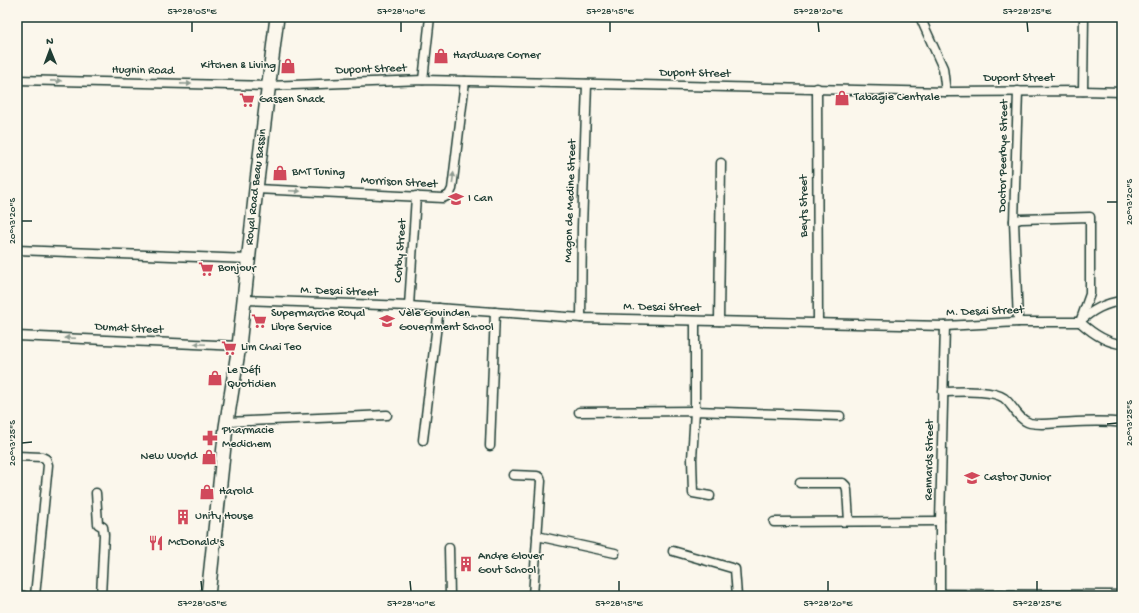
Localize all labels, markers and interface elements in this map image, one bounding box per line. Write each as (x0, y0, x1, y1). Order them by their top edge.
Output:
text: 57°28'05"E (167, 6, 217, 18)
text: 57°28'10"E (377, 6, 426, 18)
text: 57°28'15"E (586, 6, 635, 18)
text: 57°28'20"E (794, 6, 843, 18)
text: 57°28'25"E (1003, 6, 1052, 18)
north arrow (30, 30, 70, 70)
text: N (46, 36, 54, 48)
shop icon: Hardware Corner (432, 47, 450, 65)
place label: Hardware Corner (453, 49, 542, 63)
shop icon: Kitchen & Living (279, 57, 297, 75)
place label: Kitchen & Living (201, 59, 276, 73)
street label: Dupont Street (334, 62, 408, 78)
street label: Hugnin Road (112, 63, 175, 79)
street label: Dupont Street (658, 66, 732, 82)
street label: Dupont Street (982, 72, 1056, 86)
one-way arrow (50, 78, 63, 84)
one-way arrow (180, 81, 193, 87)
shop icon: Tabagie Centrale (833, 89, 851, 107)
supermarket icon: Gassen Snack (238, 91, 256, 109)
place label: Tabagie Centrale (853, 91, 941, 105)
place label: Gassen Snack (259, 93, 326, 107)
street label: Doctor Peerbye Street (996, 98, 1012, 214)
street label: Royal Road Beau Bassin (243, 128, 270, 246)
street label: Magon de Medine Street (562, 138, 580, 263)
shop icon: BMT Tuning (271, 164, 289, 182)
place label: BMT Tuning (291, 166, 345, 180)
one-way arrow (450, 172, 457, 184)
street label: Morrison Street (360, 174, 439, 192)
street label: Beyts Street (798, 174, 812, 238)
text: 20°13'20"S (1124, 179, 1136, 225)
one-way arrow (289, 187, 301, 194)
school or university icon: I Can (447, 190, 465, 208)
place label: I Can (468, 192, 493, 206)
text: 20°13'20"S (7, 198, 19, 244)
street label: Corby Street (392, 217, 410, 283)
supermarket icon: Bonjour (197, 260, 215, 278)
place label: Bonjour (217, 262, 257, 276)
street label: M. Desai Street (300, 284, 379, 300)
street label: M. Desai Street (623, 300, 702, 316)
street label: M. Desai Street (946, 304, 1025, 320)
place label: Supermarche Royal Libre Service (271, 307, 366, 335)
place label: Vèle Govinden Government School (398, 307, 494, 335)
supermarket icon: Supermarche Royal Libre Service (250, 312, 268, 330)
school or university icon: Vèle Govinden Government School (378, 312, 396, 330)
street label: Dumat Street (93, 320, 165, 338)
one-way arrow (63, 335, 76, 341)
supermarket icon: Lim Chai Teo (220, 339, 238, 357)
one-way arrow (194, 340, 206, 347)
place label: Lim Chai Teo (241, 341, 301, 355)
place label: Le Défi Quotidien (227, 364, 276, 392)
shop icon: Le Défi Quotidien (206, 369, 224, 387)
text: 20°13'25"S (1124, 400, 1136, 446)
street label: Rennards Street (922, 418, 938, 501)
text: 20°13'25"S (7, 420, 19, 466)
place label: Pharmacie Medichem (221, 424, 275, 452)
pharmacy icon: Pharmacie Medichem (201, 429, 219, 447)
shop icon: New World (200, 448, 218, 466)
place label: New World (140, 450, 198, 464)
school or university icon: Castor Junior (963, 469, 981, 487)
place label: Castor Junior (984, 471, 1052, 485)
shop icon: Harold (198, 483, 216, 501)
place label: Harold (219, 485, 254, 499)
building icon: Unity House (174, 508, 192, 526)
place label: Unity House (195, 510, 254, 524)
restaurant icon: McDonald's (147, 534, 165, 552)
place label: McDonald's (168, 536, 225, 550)
place label: Andre Glover Govt School (478, 550, 545, 578)
building icon: Andre Glover Govt School (457, 555, 475, 573)
text: 57°28'05"E (177, 598, 227, 610)
text: 57°28'10"E (387, 598, 436, 610)
text: 57°28'15"E (595, 598, 644, 610)
text: 57°28'20"E (804, 598, 853, 610)
text: 57°28'25"E (1013, 598, 1062, 610)

